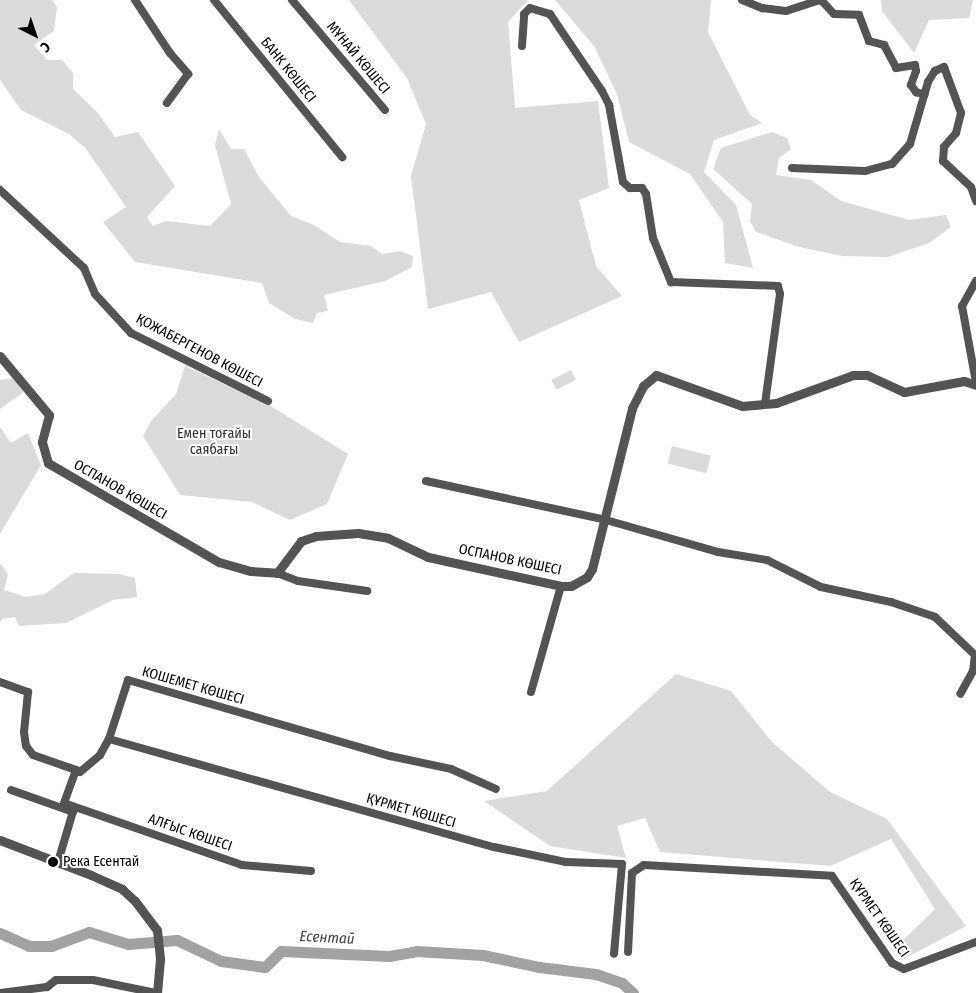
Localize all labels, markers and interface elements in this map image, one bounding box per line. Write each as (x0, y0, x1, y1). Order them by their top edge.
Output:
north arrow (10, 10, 60, 60)
street label: МҰНАЙ КӨШЕСІ (323, 18, 393, 98)
street label: БАНК КӨШЕСІ (257, 34, 319, 106)
text: С (37, 38, 54, 56)
street label: ҚОЖАБЕРГЕНОВ КӨШЕСІ (133, 310, 265, 392)
park label: Емен тоғайы саябағы (177, 426, 251, 458)
street label: ОСПАНОВ КӨШЕСІ (70, 457, 170, 523)
street label: ОСПАНОВ КӨШЕСІ (457, 541, 563, 579)
street label: КОШЕМЕТ КӨШЕСІ (140, 663, 246, 709)
street label: ҚҰРМЕТ КӨШЕСІ (364, 790, 458, 832)
street label: АЛҒЫС КӨШЕСІ (146, 811, 234, 855)
place label: Река Есентай (63, 854, 139, 870)
marker: Река Есентай (47, 856, 59, 868)
street label: ҚҰРМЕТ КӨШЕСІ (846, 875, 912, 961)
water label: Есентай (299, 928, 355, 948)

